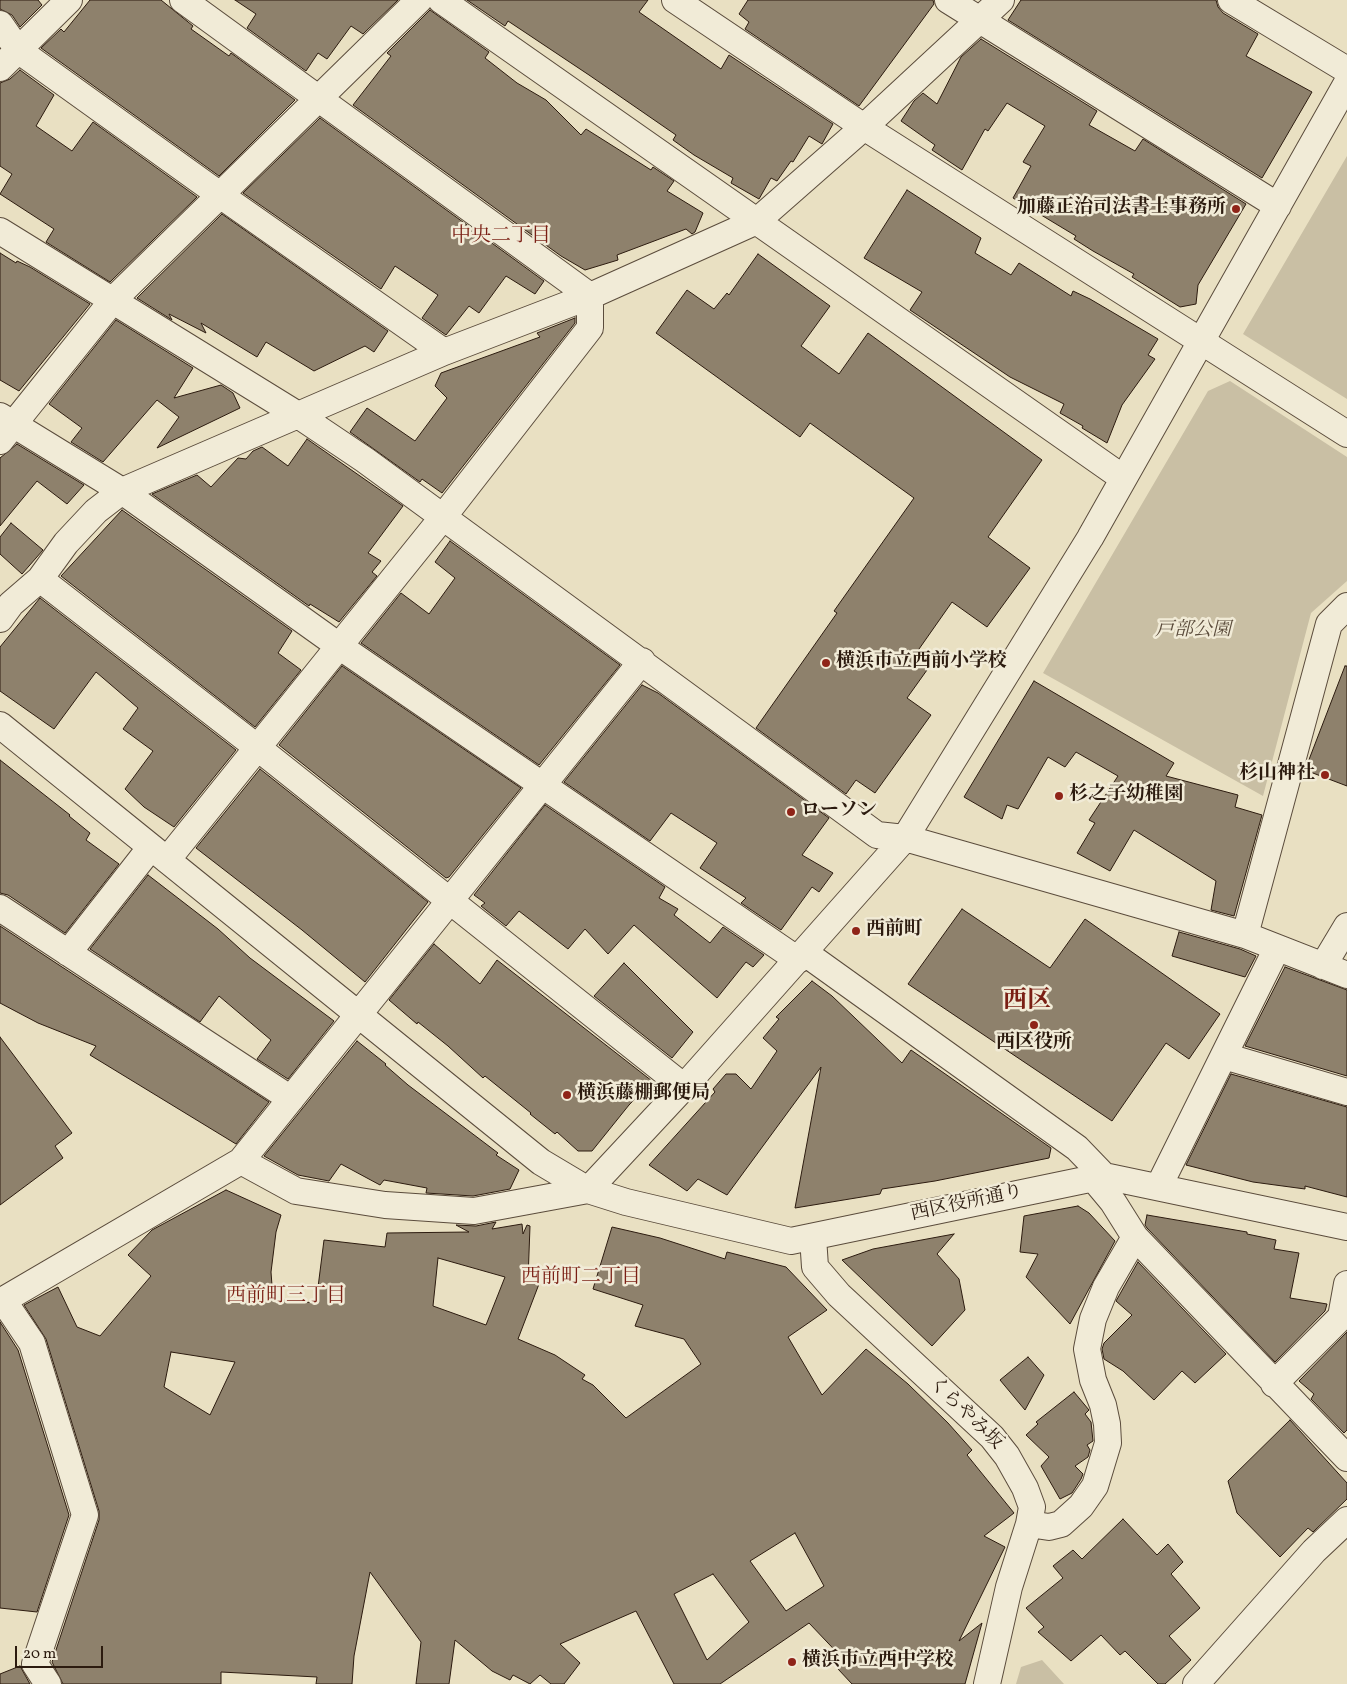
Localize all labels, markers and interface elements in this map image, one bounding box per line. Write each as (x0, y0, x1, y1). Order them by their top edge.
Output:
place label: 加藤正治司法書士事務所 (1017, 198, 1226, 220)
marker: 加藤正治司法書士事務所 (1230, 203, 1242, 215)
district label: 中央二丁目 (451, 225, 551, 249)
park label: 戸部公園 (1155, 621, 1231, 643)
place label: 横浜市立西前小学校 (836, 652, 1007, 674)
marker: 横浜市立西前小学校 (820, 657, 832, 669)
place label: 杉山神社 (1239, 764, 1315, 786)
marker: 杉山神社 (1319, 769, 1331, 781)
place label: 杉之子幼稚園 (1069, 785, 1183, 807)
marker: 杉之子幼稚園 (1053, 790, 1065, 802)
place label: ローソン (801, 801, 877, 823)
marker: ローソン (785, 806, 797, 818)
place label: 西前町 (866, 920, 923, 942)
marker: 西前町 (850, 925, 862, 937)
district label: 西区 (1003, 989, 1051, 1017)
marker: 西区役所 (1028, 1019, 1040, 1031)
place label: 西区役所 (996, 1033, 1072, 1055)
place label: 横浜藤棚郵便局 (577, 1084, 710, 1106)
marker: 横浜藤棚郵便局 (561, 1089, 573, 1101)
street label: 西区役所通り (909, 1181, 1025, 1227)
district label: 西前町二丁目 (521, 1266, 641, 1290)
district label: 西前町三丁目 (226, 1285, 346, 1309)
street label: くらやみ坂 (923, 1373, 1007, 1455)
scale bar (18, 1636, 105, 1668)
text: 20 m (23, 1644, 56, 1665)
place label: 横浜市立西中学校 (802, 1651, 954, 1673)
marker: 横浜市立西中学校 (786, 1656, 798, 1668)

